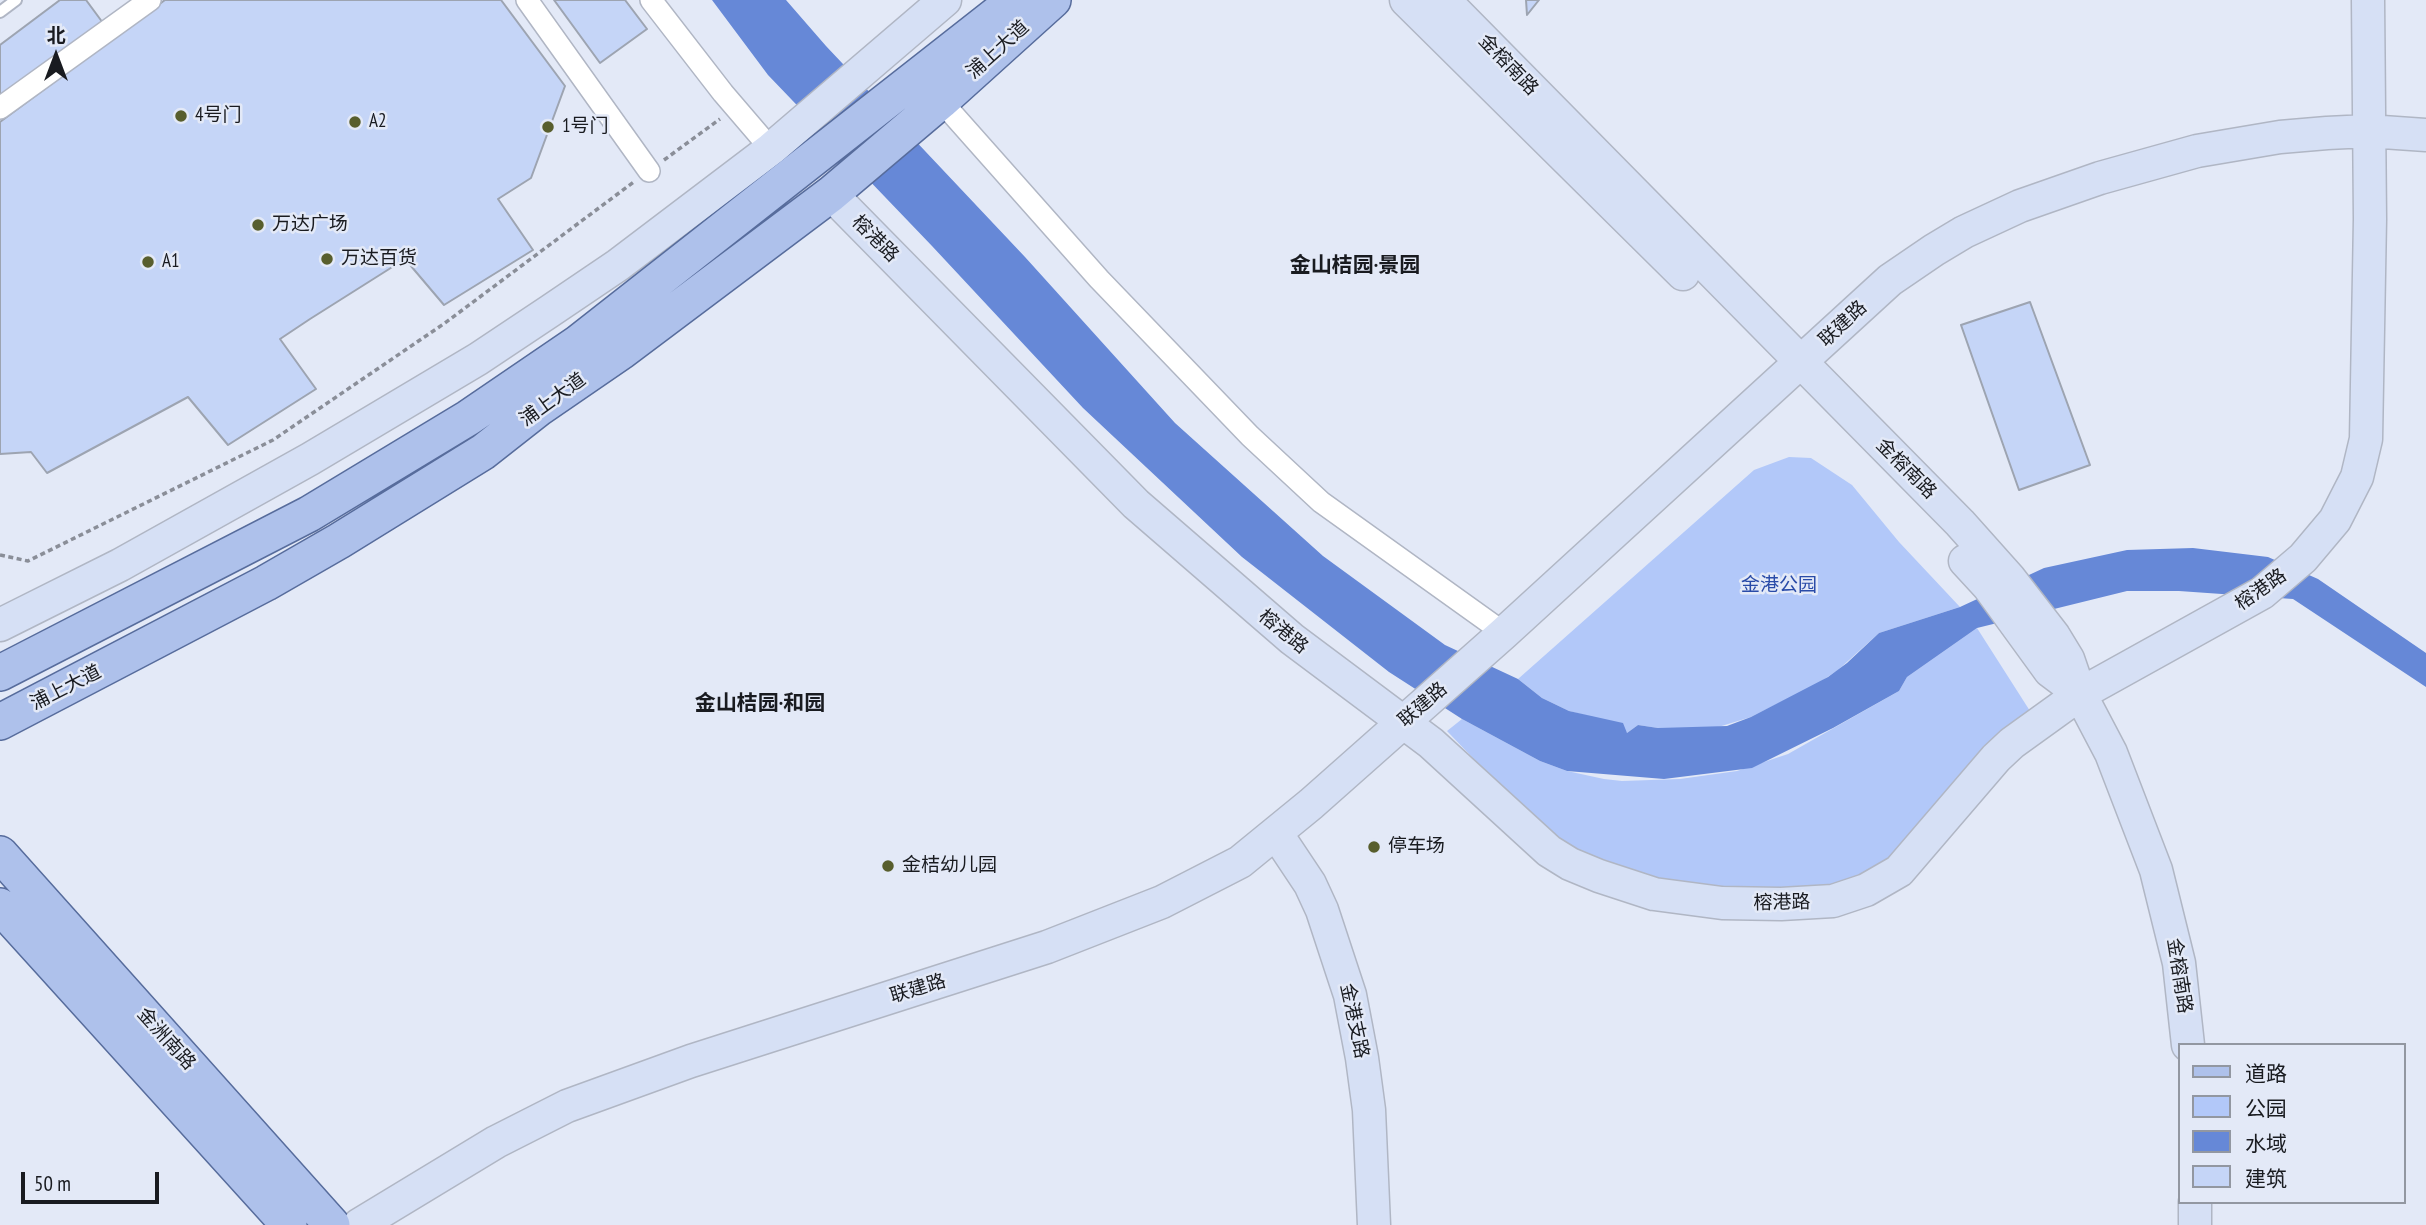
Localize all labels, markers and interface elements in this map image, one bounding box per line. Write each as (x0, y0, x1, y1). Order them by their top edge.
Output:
street label: 浦上大道 (962, 16, 1034, 84)
north arrow (21, 21, 91, 91)
text: 北 (46, 23, 66, 47)
street label: 金榕南路 (1473, 30, 1543, 100)
place label: 4号门 (195, 105, 242, 127)
marker: 4号门 (173, 108, 189, 124)
place label: A2 (369, 111, 387, 133)
marker: A2 (347, 114, 363, 130)
place label: 1号门 (562, 116, 609, 138)
marker: 1号门 (540, 119, 556, 135)
street label: 榕港路 (847, 211, 903, 267)
place label: 万达广场 (272, 214, 348, 236)
marker: 万达广场 (250, 217, 266, 233)
place label: 万达百货 (341, 248, 417, 270)
place label: A1 (162, 251, 180, 273)
marker: 万达百货 (319, 251, 335, 267)
district label: 金山桔园·景园 (1290, 253, 1420, 279)
marker: A1 (140, 254, 156, 270)
street label: 联建路 (1814, 296, 1872, 352)
street label: 浦上大道 (516, 368, 590, 432)
street label: 金榕南路 (1871, 434, 1941, 504)
street label: 榕港路 (2231, 564, 2291, 616)
park label: 金港公园 (1741, 575, 1817, 597)
street label: 榕港路 (1254, 605, 1312, 659)
street label: 浦上大道 (27, 661, 105, 715)
street label: 联建路 (1394, 678, 1452, 732)
district label: 金山桔园·和园 (695, 691, 825, 717)
place label: 停车场 (1388, 836, 1445, 858)
marker: 停车场 (1366, 839, 1382, 855)
place label: 金桔幼儿园 (902, 855, 997, 877)
marker: 金桔幼儿园 (880, 858, 896, 874)
street label: 榕港路 (1753, 891, 1811, 915)
street label: 金榕南路 (2162, 937, 2196, 1015)
street label: 联建路 (887, 970, 949, 1008)
street label: 金港支路 (1335, 981, 1373, 1061)
street label: 金洲南路 (132, 1003, 200, 1075)
legend (2178, 1043, 2405, 1204)
text: 道路 (2245, 1060, 2287, 1087)
text: 公园 (2245, 1095, 2287, 1122)
text: 水域 (2245, 1130, 2287, 1157)
scale bar (24, 1158, 163, 1202)
text: 建筑 (2245, 1165, 2287, 1192)
text: 50 m (34, 1170, 71, 1197)

